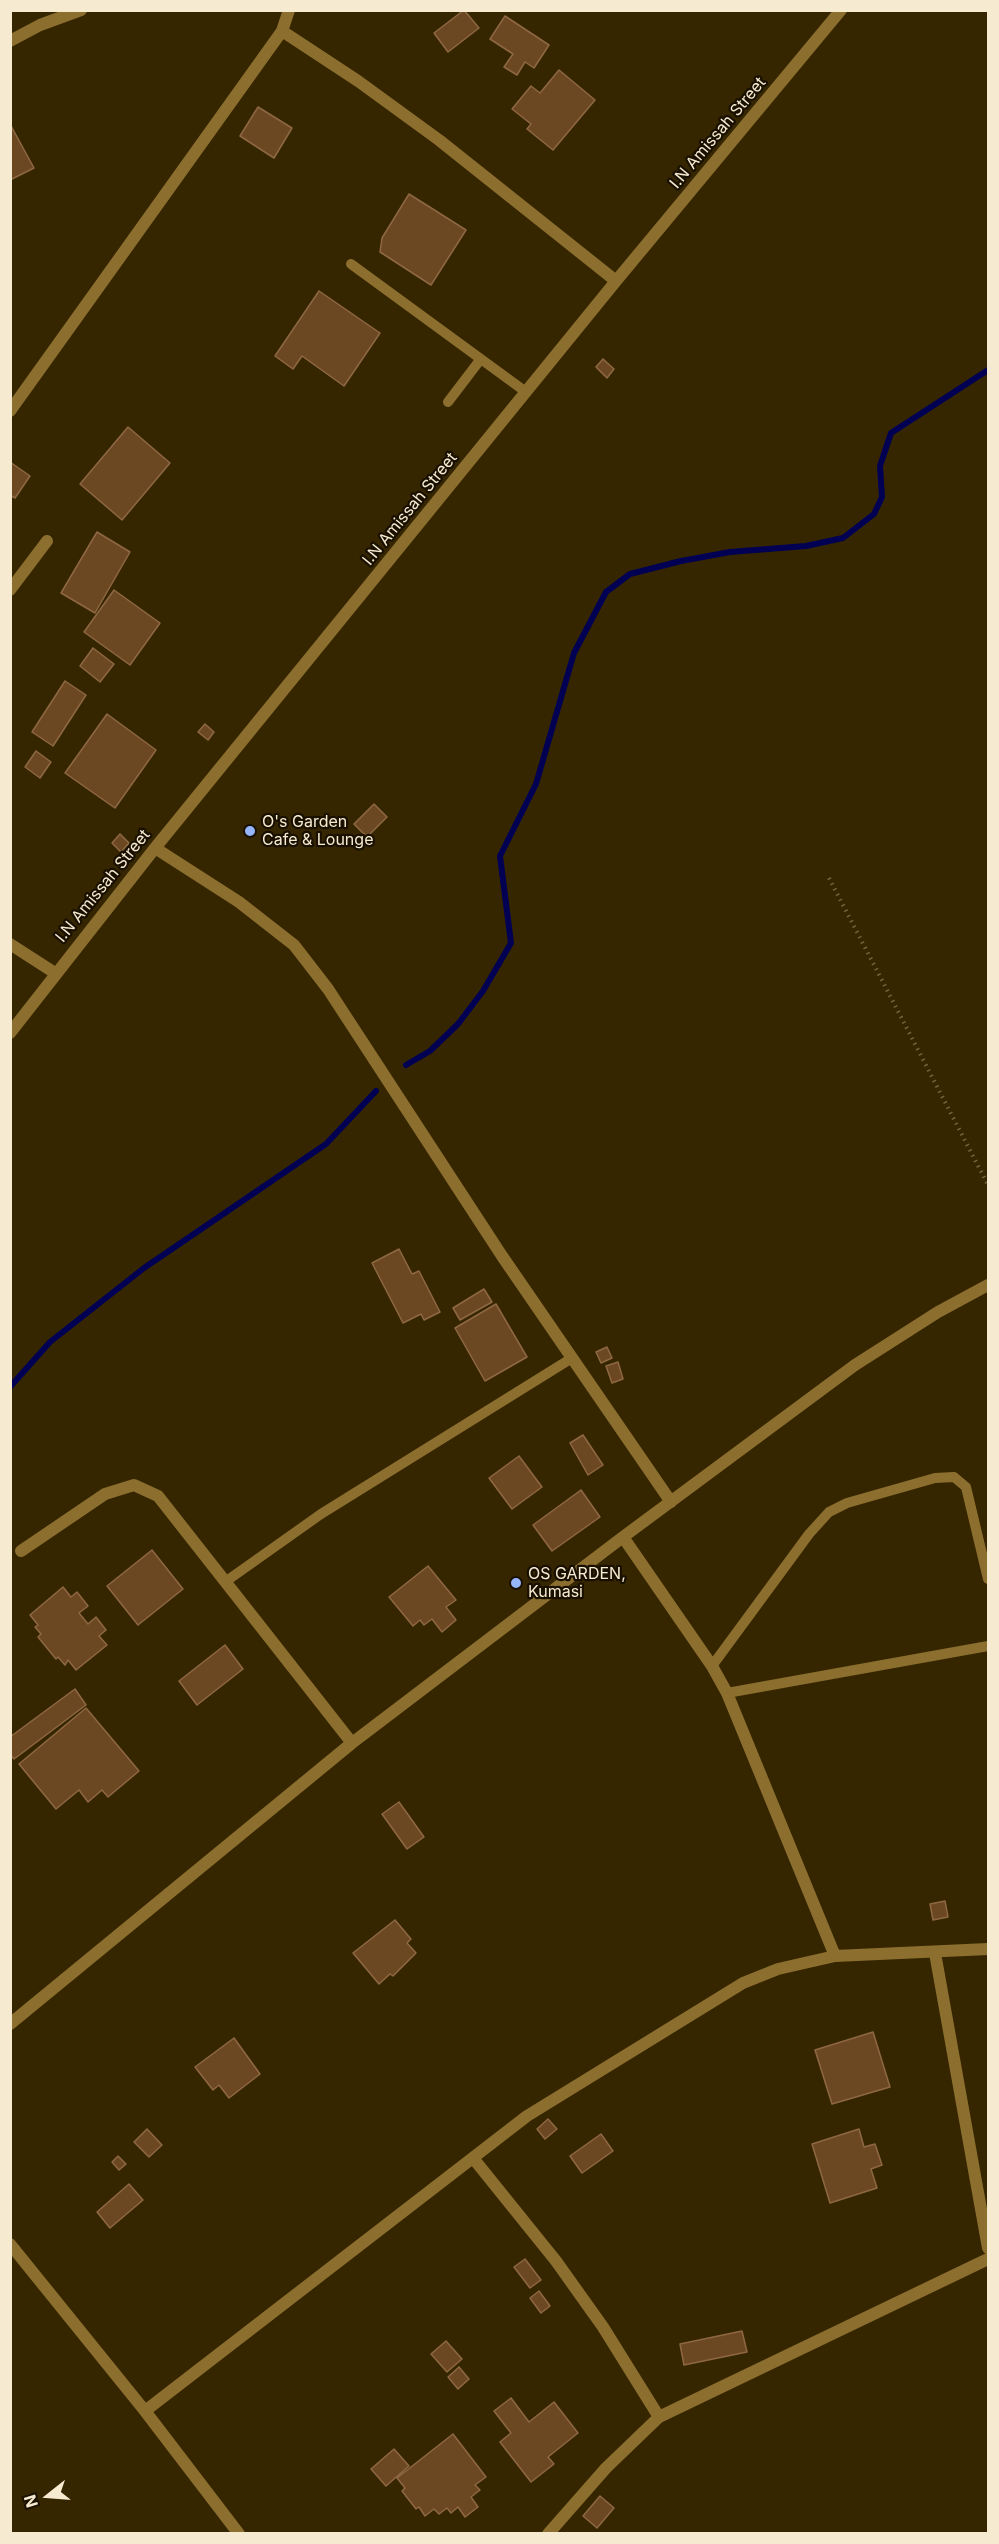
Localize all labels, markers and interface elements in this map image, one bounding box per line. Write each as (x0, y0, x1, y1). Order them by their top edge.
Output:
street label: I.N Amissah Street (666, 73, 770, 193)
street label: I.N Amissah Street (359, 449, 461, 569)
place label: O's Garden Cafe & Lounge (262, 812, 373, 850)
marker: O's Garden Cafe & Lounge (243, 824, 257, 838)
street label: I.N Amissah Street (52, 826, 154, 946)
place label: OS GARDEN, Kumasi (528, 1564, 626, 1602)
marker: OS GARDEN, Kumasi (509, 1576, 523, 1590)
north arrow (18, 2466, 78, 2526)
text: N (19, 2493, 42, 2510)

